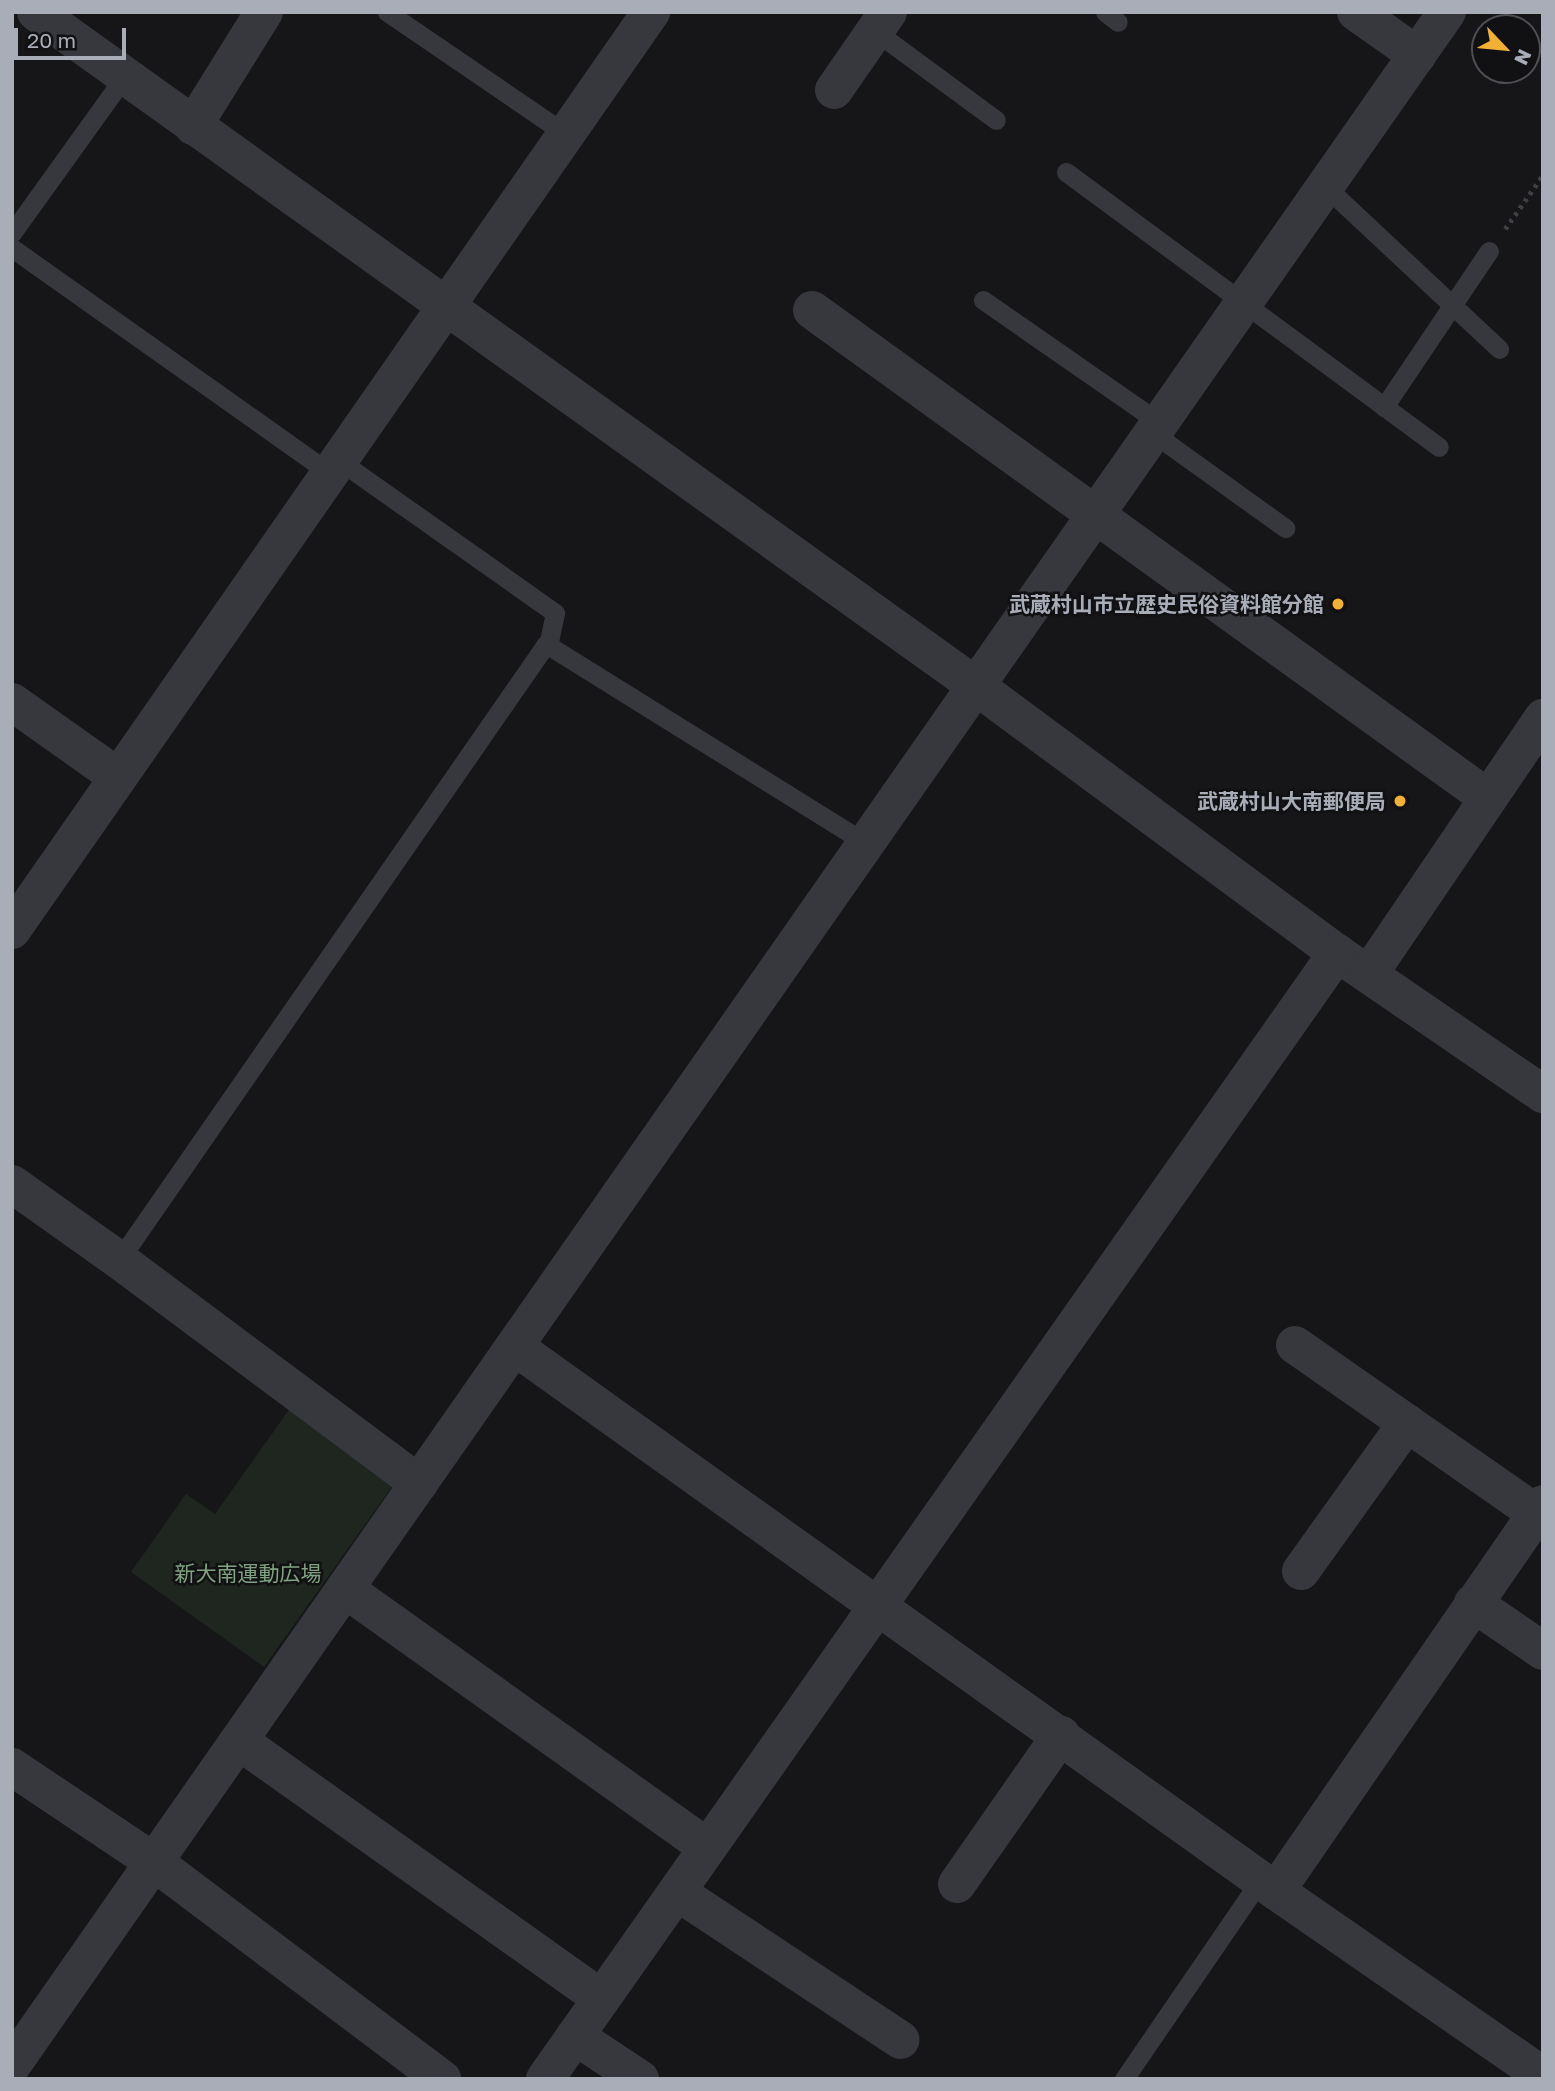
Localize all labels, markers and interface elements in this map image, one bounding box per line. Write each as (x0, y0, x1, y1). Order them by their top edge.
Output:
scale bar (18, 14, 130, 58)
north arrow (1471, 14, 1541, 84)
text: 20 m (27, 27, 76, 53)
text: N (1510, 46, 1537, 69)
place label: 武蔵村山市立歴史民俗資料館分館 (1009, 591, 1324, 617)
marker: 武蔵村山市立歴史民俗資料館分館 (1330, 596, 1346, 612)
place label: 武蔵村山大南郵便局 (1197, 788, 1386, 814)
marker: 武蔵村山大南郵便局 (1392, 793, 1408, 809)
park label: 新大南運動広場 (175, 1560, 321, 1586)

